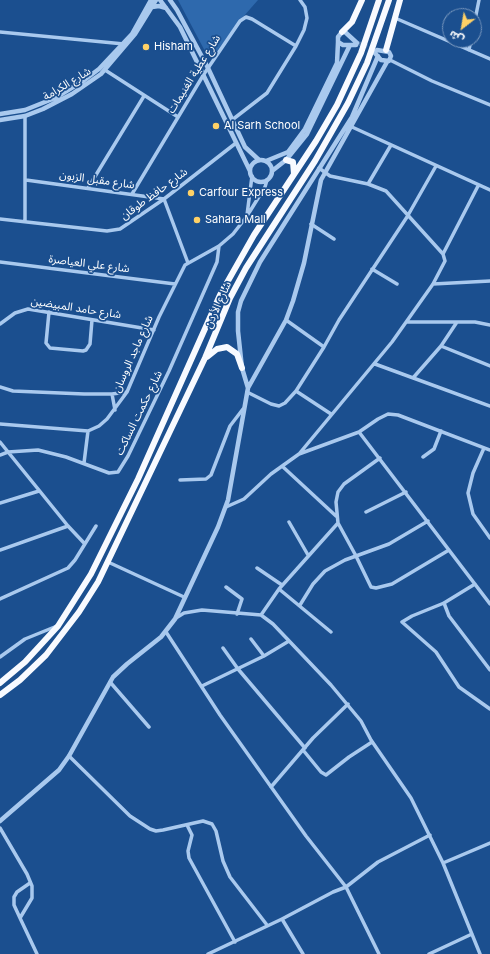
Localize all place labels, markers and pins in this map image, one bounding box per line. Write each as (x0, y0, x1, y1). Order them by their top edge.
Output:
place label: Hisham (154, 40, 193, 54)
marker: Hisham (141, 42, 151, 52)
place label: Al Sarh School (224, 119, 300, 133)
marker: Al Sarh School (211, 121, 221, 131)
place label: Carfour Express (199, 186, 283, 200)
marker: Carfour Express (186, 188, 196, 198)
place label: Sahara Mall (205, 213, 266, 227)
marker: Sahara Mall (192, 215, 202, 225)

